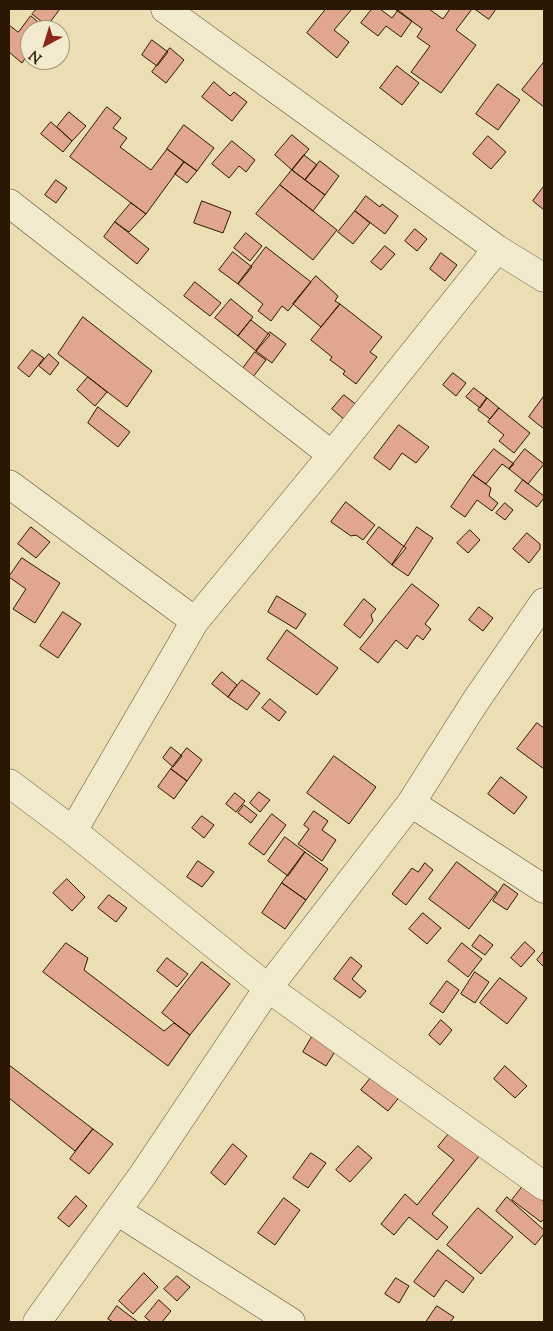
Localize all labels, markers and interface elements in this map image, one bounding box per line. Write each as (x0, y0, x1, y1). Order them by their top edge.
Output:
north arrow (20, 20, 70, 70)
text: N (26, 45, 47, 67)

